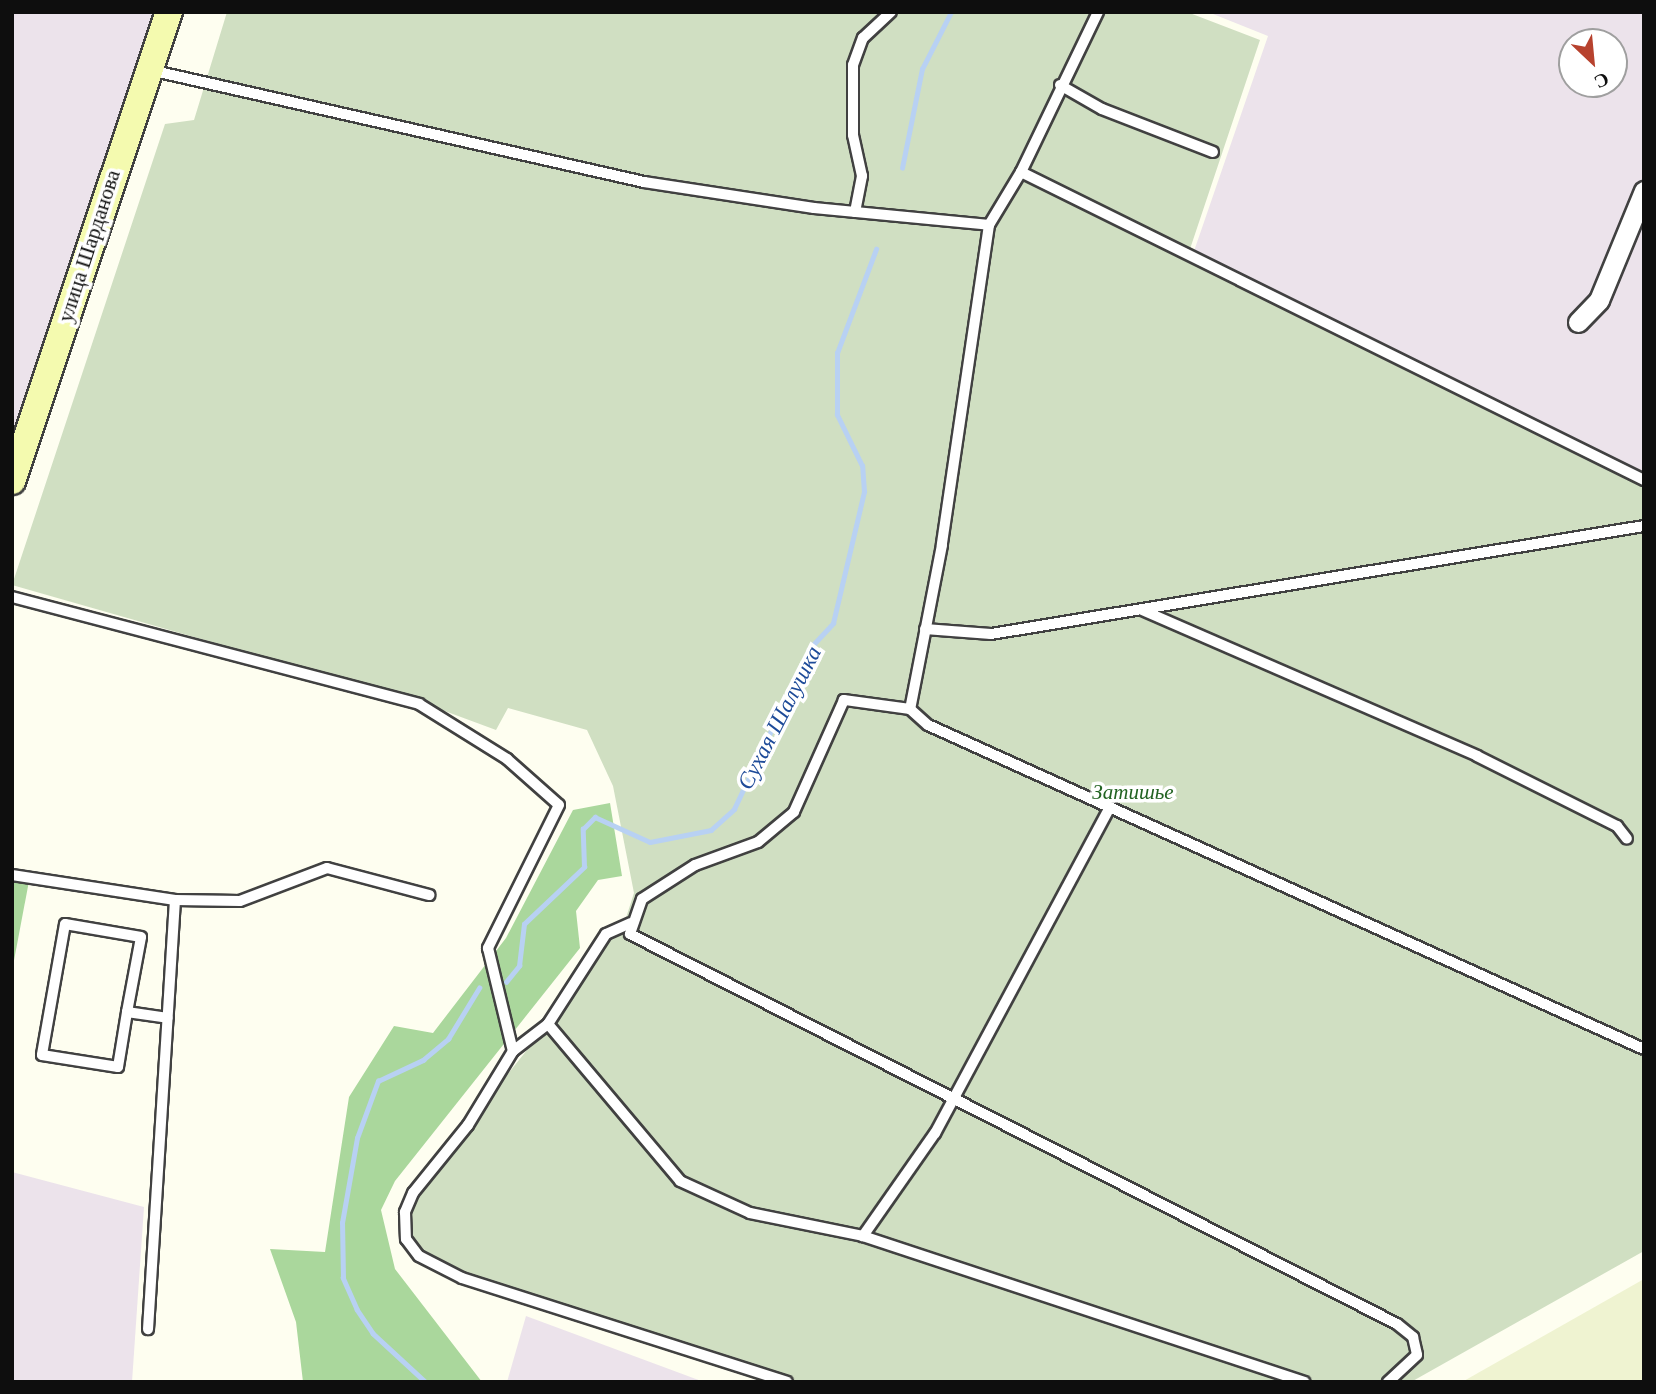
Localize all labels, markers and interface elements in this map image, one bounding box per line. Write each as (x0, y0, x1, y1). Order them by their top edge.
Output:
north arrow (1558, 28, 1628, 98)
text: С (1591, 68, 1612, 93)
street label: улица Шарданова (53, 167, 125, 325)
water label: Сухая Шалушка (732, 642, 828, 794)
park label: Затишье (1092, 779, 1174, 805)

